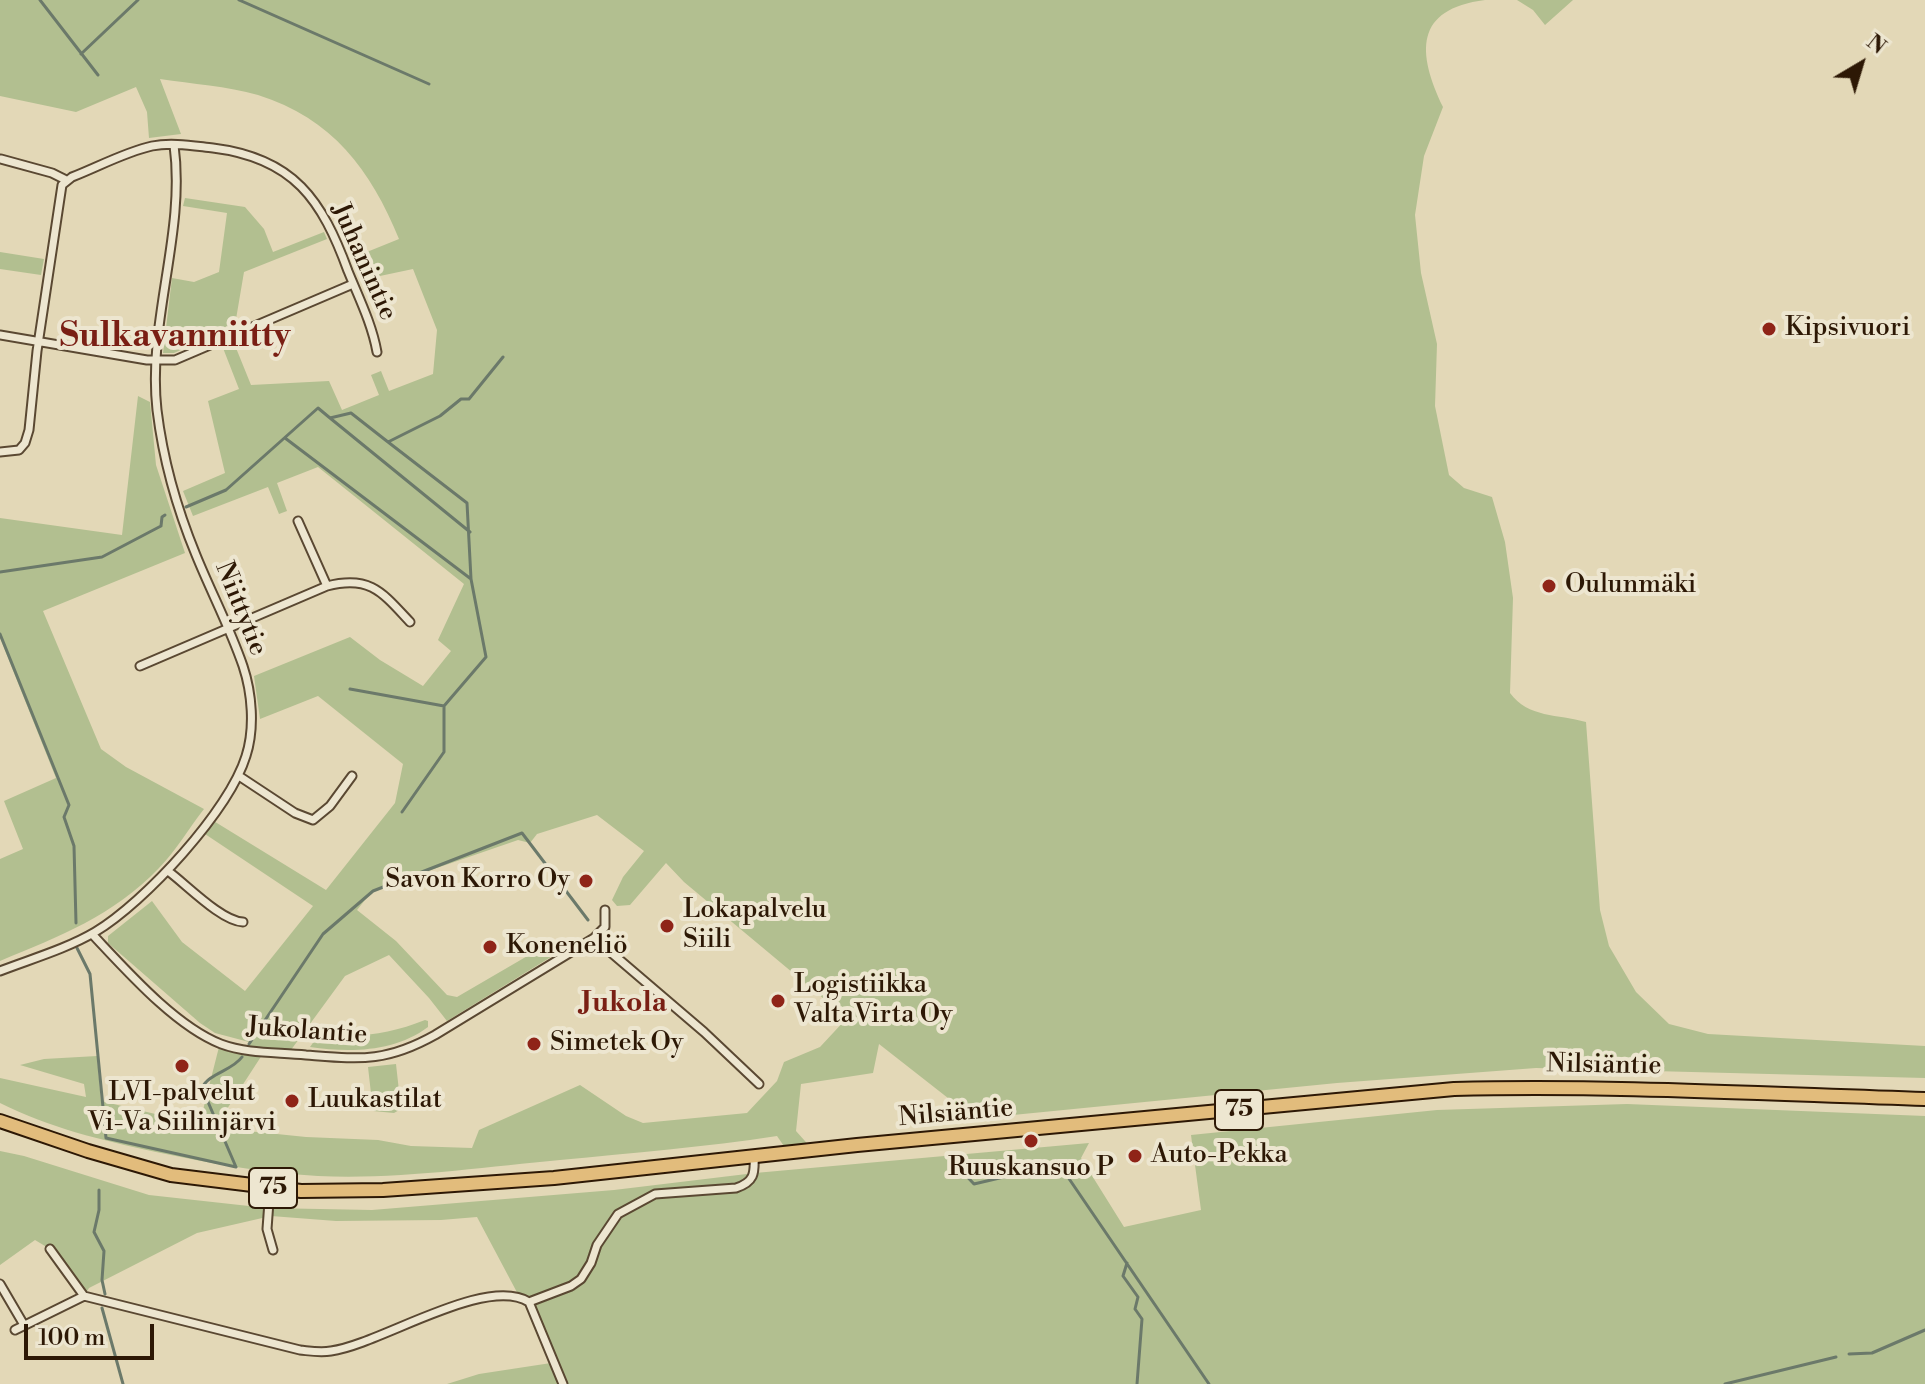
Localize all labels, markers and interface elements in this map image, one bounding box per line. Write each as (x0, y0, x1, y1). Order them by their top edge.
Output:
north arrow (1821, 24, 1901, 104)
text: N (1861, 29, 1891, 61)
street label: Juhanintie (323, 199, 403, 325)
place label: Kipsivuori (1785, 313, 1910, 345)
district label: Sulkavanniitty (60, 318, 290, 358)
marker: Kipsivuori (1760, 320, 1778, 338)
street label: Niittytie (207, 558, 273, 660)
place label: Oulunmäki (1565, 570, 1696, 602)
marker: Oulunmäki (1540, 577, 1558, 595)
place label: Savon Korro Oy (385, 865, 570, 897)
marker: Savon Korro Oy (577, 872, 595, 890)
place label: Lokapalvelu Siili (683, 895, 827, 956)
marker: Lokapalvelu Siili (658, 917, 676, 935)
place label: Koneneliö (506, 931, 627, 963)
marker: Koneneliö (481, 938, 499, 956)
place label: Logistiikka ValtaVirta Oy (794, 970, 953, 1032)
district label: Jukola (581, 987, 667, 1021)
marker: Logistiikka ValtaVirta Oy (769, 992, 787, 1010)
street label: Jukolantie (246, 1012, 368, 1052)
place label: Simetek Oy (550, 1028, 683, 1060)
marker: Simetek Oy (525, 1035, 543, 1053)
street label: Nilsiäntie (1546, 1049, 1662, 1083)
marker: LVI-palvelut Vi-Va Siilinjärvi (173, 1057, 191, 1075)
place label: LVI-palvelut Vi-Va Siilinjärvi (88, 1078, 276, 1140)
place label: Luukastilat (308, 1085, 442, 1117)
road number: 75 (1215, 1090, 1263, 1130)
marker: Luukastilat (283, 1092, 301, 1110)
street label: Nilsiäntie (897, 1093, 1015, 1135)
marker: Ruuskansuo P (1022, 1132, 1040, 1150)
place label: Auto-Pekka (1151, 1140, 1288, 1172)
marker: Auto-Pekka (1126, 1147, 1144, 1165)
place label: Ruuskansuo P (948, 1153, 1114, 1185)
road number: 75 (249, 1168, 297, 1208)
scale bar (28, 1308, 158, 1358)
text: 100 m (38, 1323, 105, 1353)

